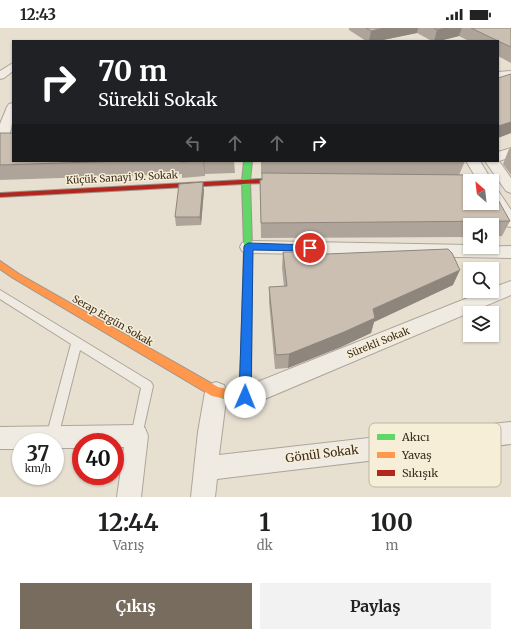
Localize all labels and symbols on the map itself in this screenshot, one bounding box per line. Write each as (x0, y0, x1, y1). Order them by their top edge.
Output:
street label: Küçük Sanayi 19. Sokak (66, 168, 179, 187)
north arrow (463, 174, 499, 210)
pin (293, 231, 327, 265)
street label: Serap Ergün Sokak (70, 292, 156, 349)
street label: Sürekli Sokak (345, 324, 412, 361)
position arrow (224, 376, 266, 418)
legend (369, 423, 501, 487)
text: Akıcı (401, 430, 430, 444)
speed limit sign: 40 (72, 433, 124, 485)
street label: Gönül Sokak (285, 442, 360, 465)
text: Yavaş (401, 448, 432, 462)
text: Sıkışık (402, 466, 438, 480)

